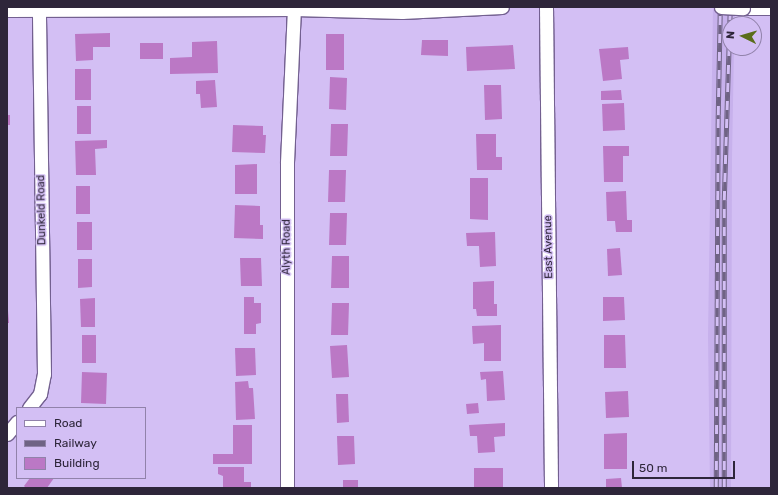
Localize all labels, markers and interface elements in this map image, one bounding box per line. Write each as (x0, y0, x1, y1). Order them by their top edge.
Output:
north arrow (722, 16, 762, 56)
text: N (724, 30, 737, 40)
street label: Dunkeld Road (35, 175, 49, 245)
street label: East Avenue (542, 215, 556, 279)
street label: Alyth Road (280, 219, 294, 275)
legend (16, 407, 146, 479)
text: Road (54, 416, 82, 430)
text: Railway (54, 436, 97, 450)
scale bar (634, 453, 737, 479)
text: Building (54, 456, 100, 470)
text: 50 m (639, 461, 667, 475)

